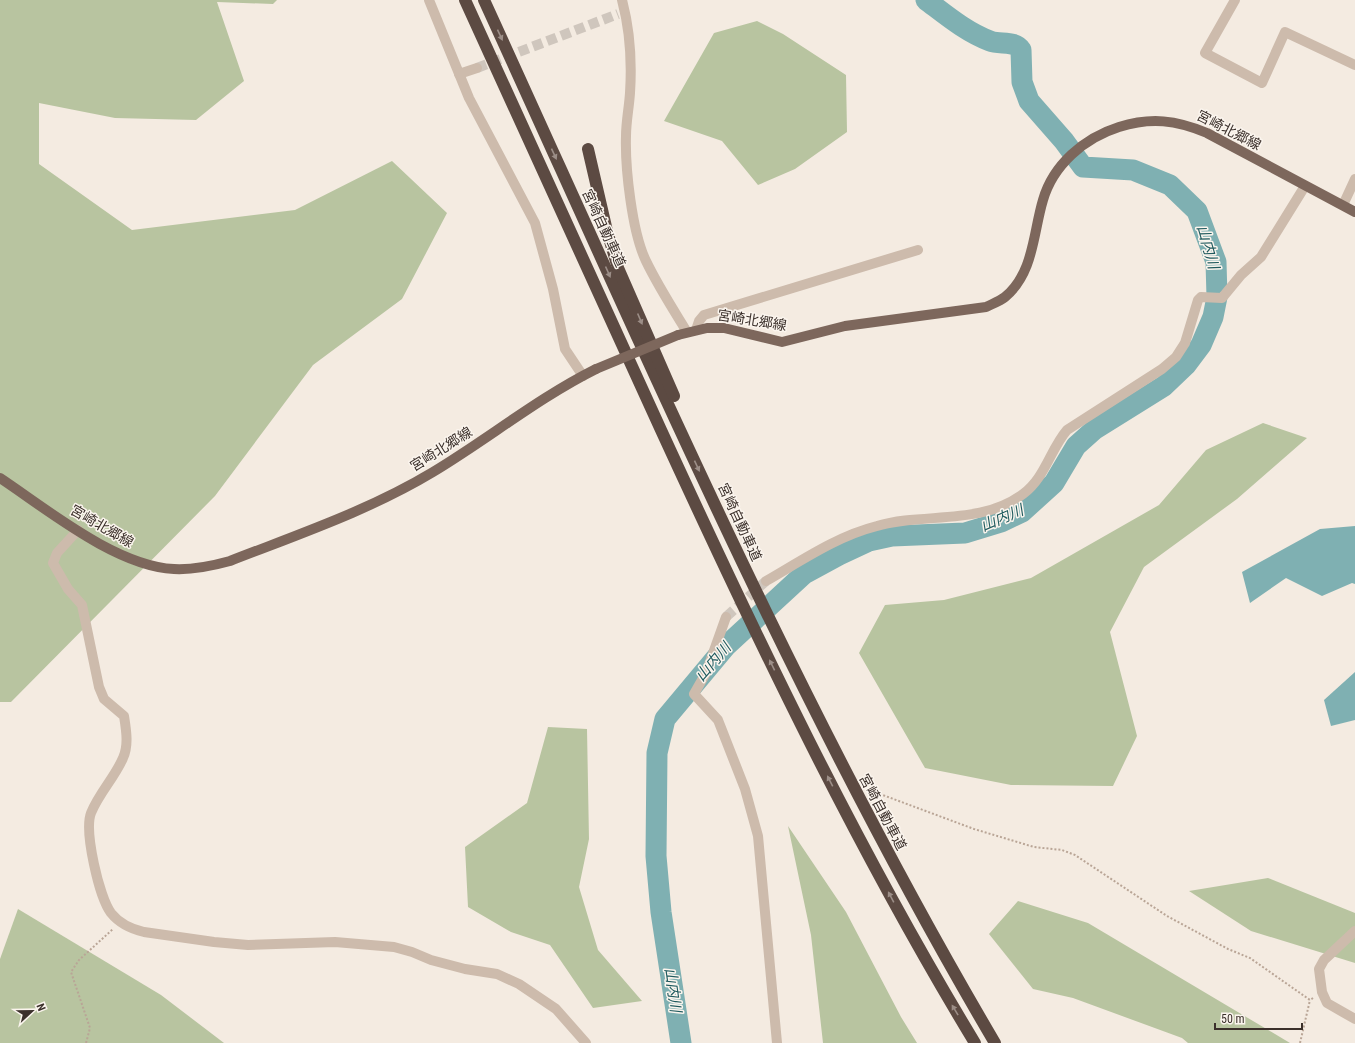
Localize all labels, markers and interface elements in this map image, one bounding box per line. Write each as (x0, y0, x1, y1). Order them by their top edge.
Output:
one-way arrow (497, 30, 503, 41)
street label: 宮崎北郷線 (1194, 107, 1264, 153)
one-way arrow (551, 148, 557, 159)
street label: 宮崎自動車道 (579, 187, 629, 269)
water label: 山内川 (1193, 223, 1223, 273)
one-way arrow (605, 266, 611, 277)
street label: 宮崎北郷線 (716, 307, 788, 333)
one-way arrow (638, 314, 644, 326)
street label: 宮崎北郷線 (407, 424, 475, 474)
one-way arrow (694, 461, 700, 472)
street label: 宮崎自動車道 (715, 481, 765, 563)
water label: 山内川 (978, 500, 1028, 535)
street label: 宮崎北郷線 (68, 502, 136, 550)
water label: 山内川 (691, 638, 736, 685)
one-way arrow (769, 660, 775, 671)
street label: 宮崎自動車道 (856, 771, 910, 853)
one-way arrow (827, 776, 834, 787)
one-way arrow (887, 891, 894, 902)
water label: 山内川 (661, 966, 685, 1016)
north arrow (12, 991, 52, 1031)
text: N (34, 1002, 48, 1013)
one-way arrow (951, 1004, 958, 1016)
scale bar (1215, 1005, 1302, 1031)
text: 50 m (1221, 1012, 1245, 1026)

